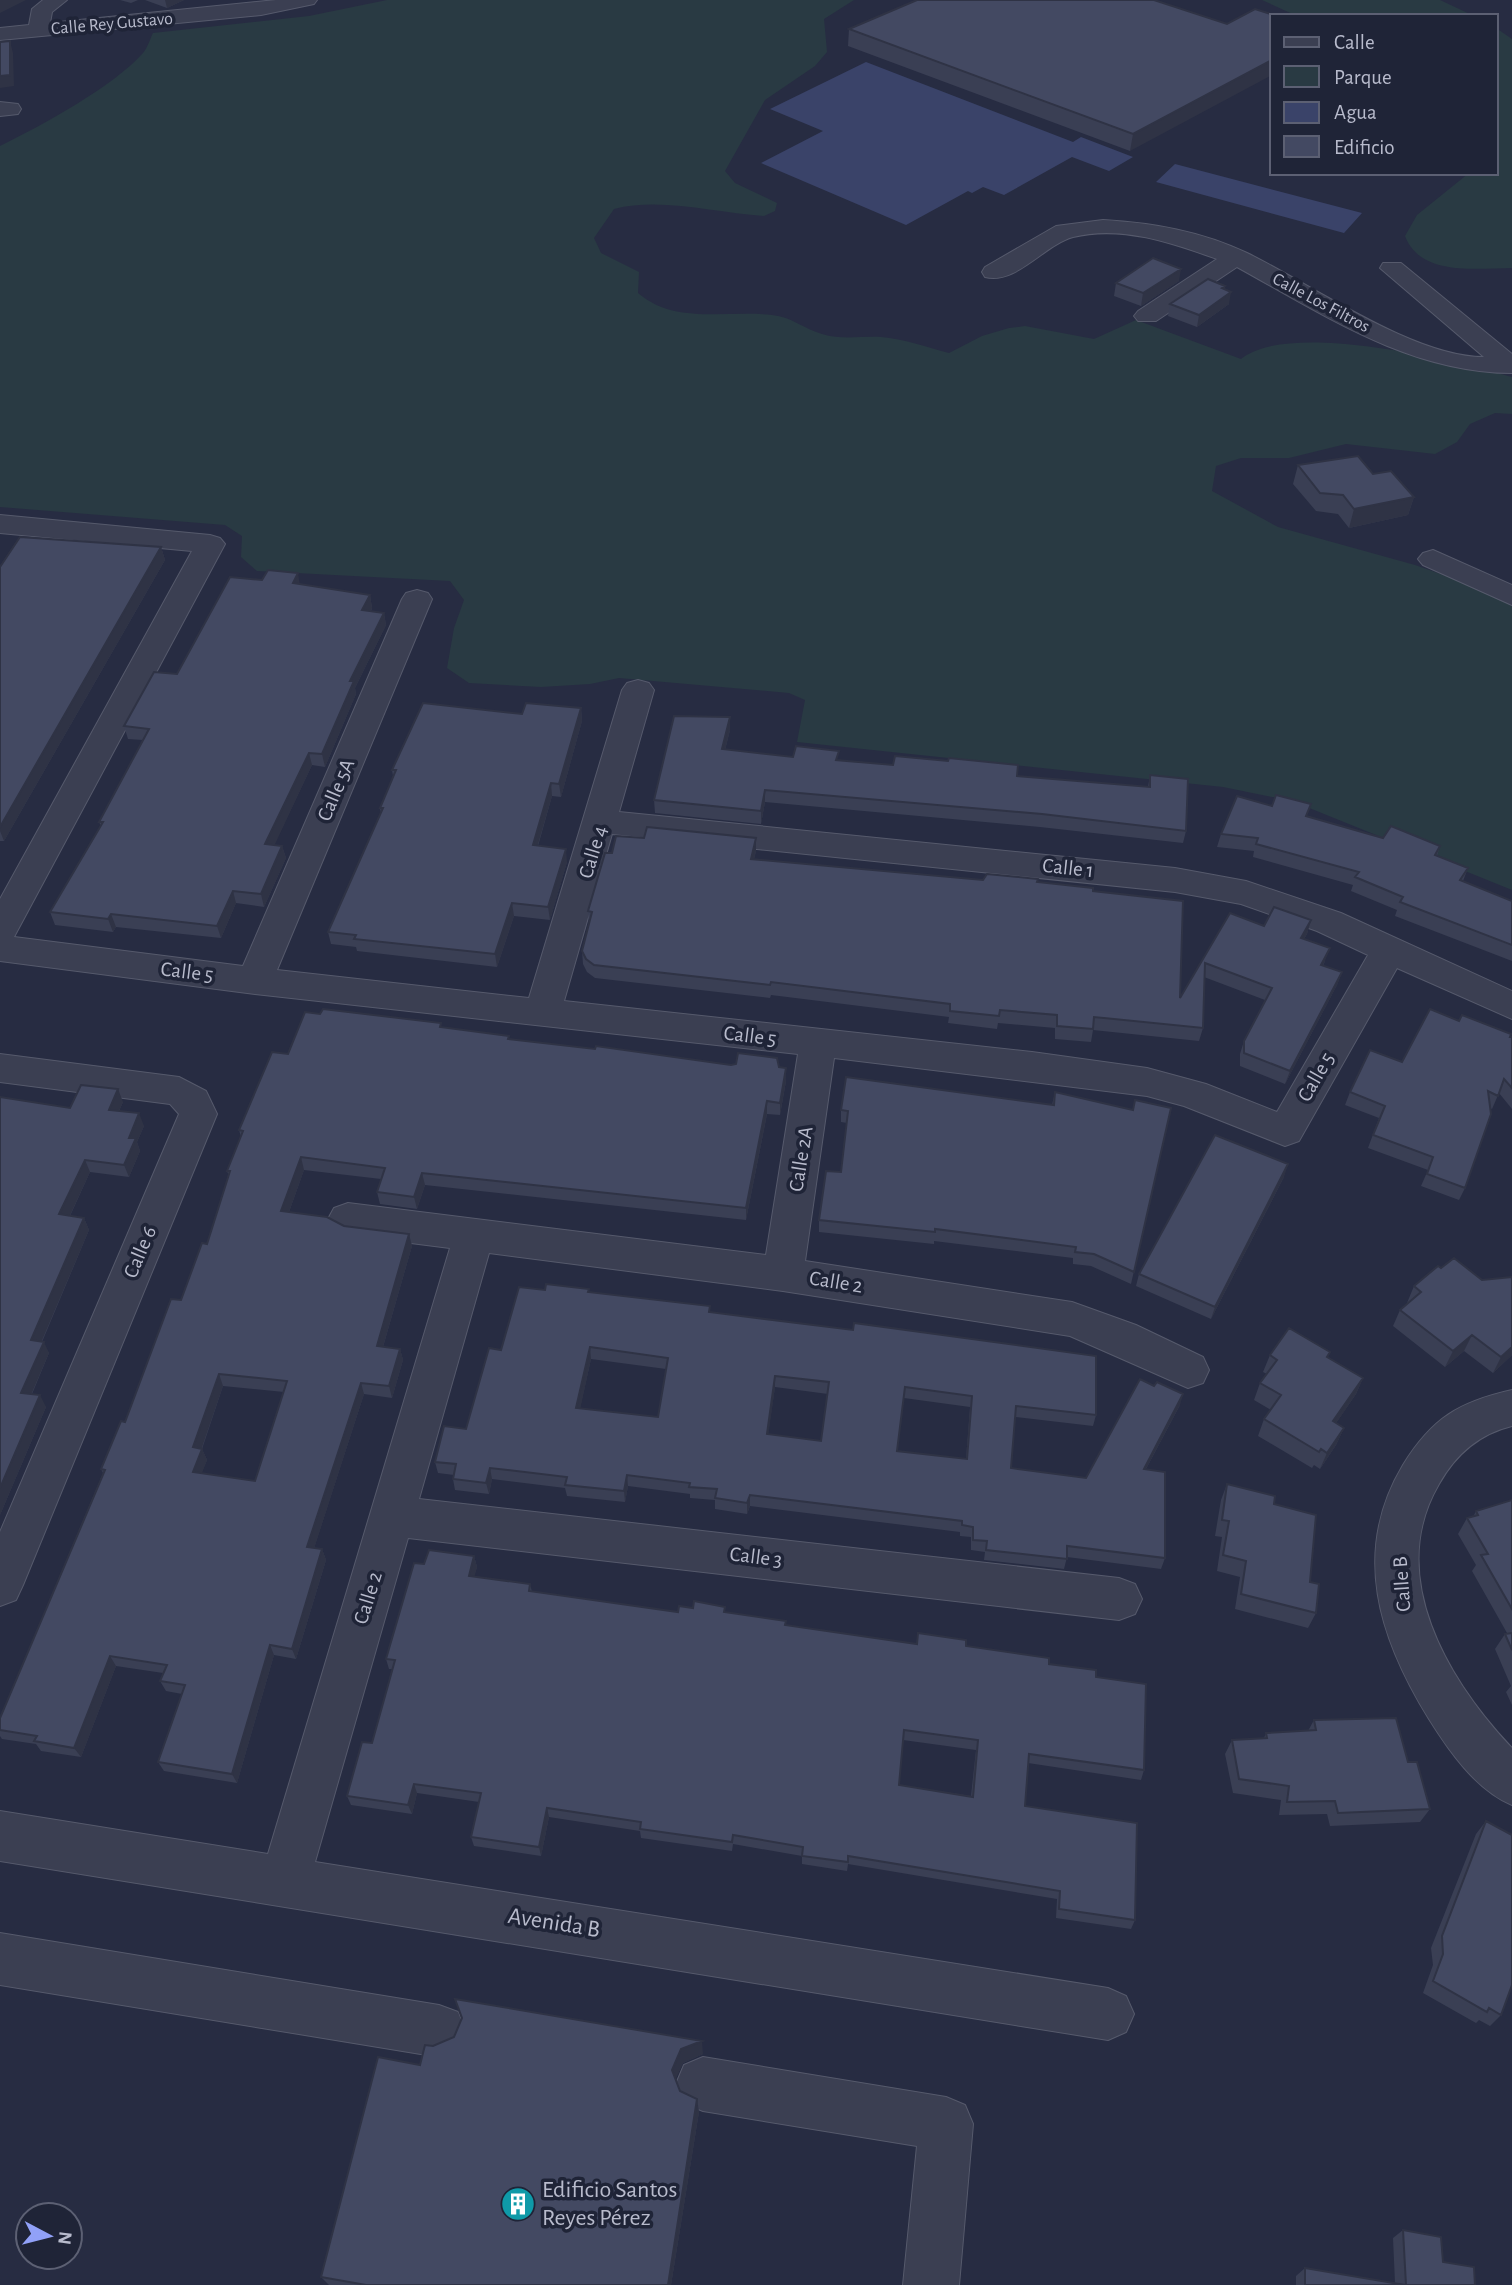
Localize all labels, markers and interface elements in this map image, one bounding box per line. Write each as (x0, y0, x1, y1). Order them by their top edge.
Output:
street label: Calle Rey Gustavo (50, 10, 174, 38)
legend (1270, 14, 1498, 175)
text: Calle (1334, 32, 1375, 53)
text: Parque (1334, 67, 1392, 88)
text: Agua (1334, 102, 1377, 123)
text: Edificio (1334, 137, 1395, 158)
street label: Calle Los Filtros (1269, 270, 1373, 336)
street label: Calle 5A (314, 756, 358, 824)
street label: Calle 4 (575, 823, 611, 881)
street label: Calle 1 (1041, 855, 1095, 881)
street label: Calle 5 (159, 958, 215, 986)
street label: Calle 5 (722, 1022, 778, 1050)
street label: Calle 5 (1294, 1049, 1338, 1105)
street label: Calle 2A (785, 1125, 817, 1193)
street label: Calle 6 (120, 1223, 160, 1281)
street label: Calle 2 (808, 1267, 864, 1297)
street label: Calle 3 (729, 1543, 783, 1571)
street label: Calle B (1390, 1556, 1414, 1612)
street label: Calle 2 (350, 1569, 386, 1627)
street label: Avenida B (506, 1904, 602, 1942)
place label: Edificio Santos Reyes Pérez (542, 2178, 677, 2230)
building icon: Edificio Santos Reyes Pérez (499, 2185, 537, 2223)
north arrow (14, 2201, 84, 2271)
text: N (54, 2230, 75, 2246)

